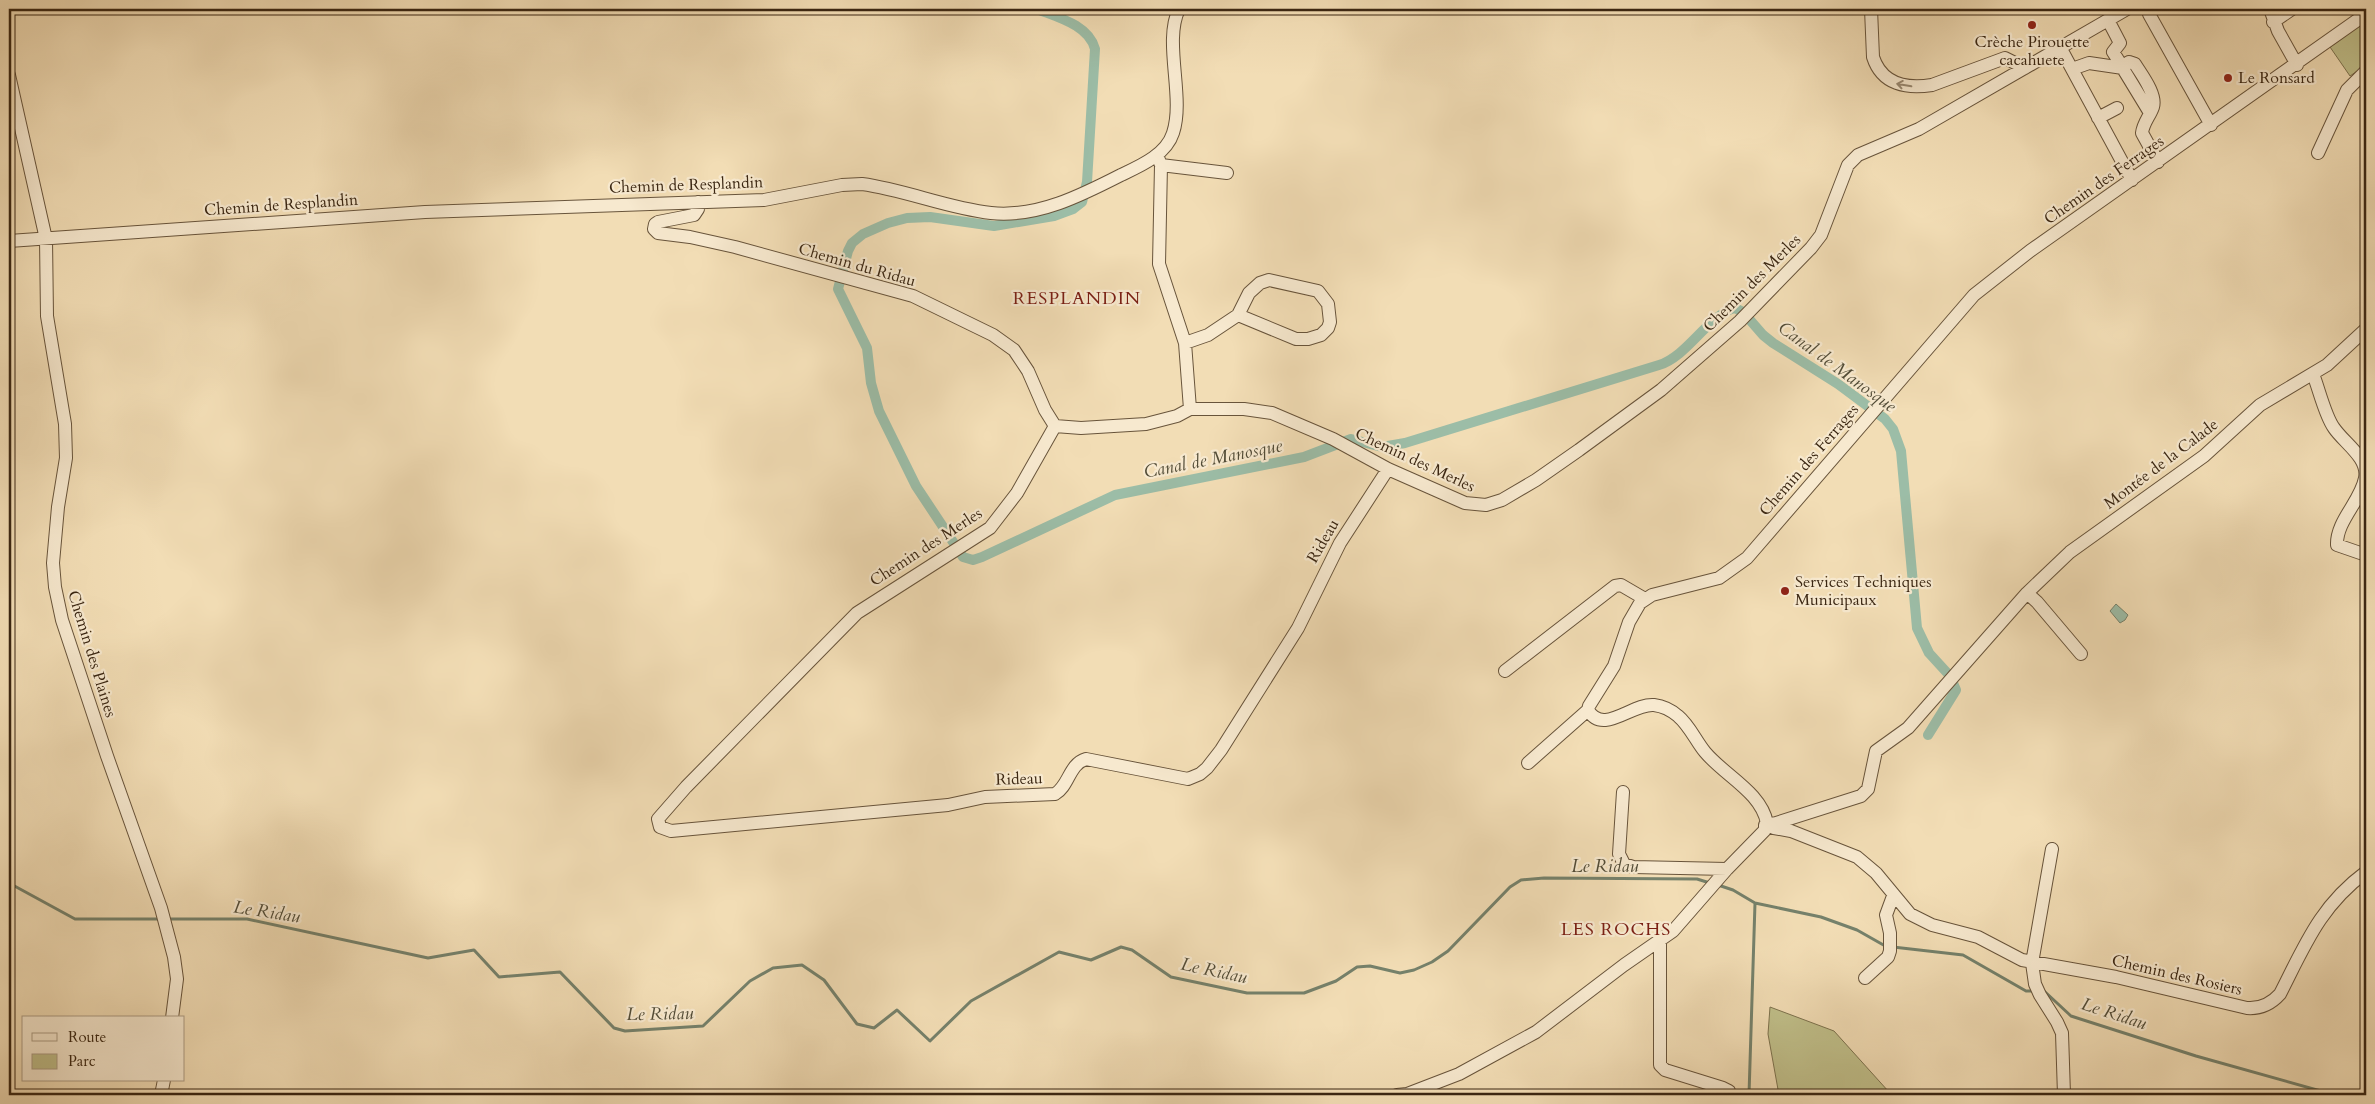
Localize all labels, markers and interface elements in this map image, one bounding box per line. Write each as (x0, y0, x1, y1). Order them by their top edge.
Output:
marker: Crèche Pirouette cacahuete (2026, 19, 2038, 31)
place label: Crèche Pirouette cacahuete (1975, 31, 2089, 71)
place label: Le Ronsard (2238, 67, 2315, 89)
marker: Le Ronsard (2222, 72, 2234, 84)
one-way arrow (1896, 79, 1912, 89)
street label: Chemin des Ferrages (2040, 130, 2168, 230)
street label: Chemin de Resplandin (609, 171, 763, 199)
street label: Chemin de Resplandin (203, 189, 359, 221)
street label: Chemin des Merles (1698, 229, 1806, 337)
street label: Chemin du Ridau (796, 238, 918, 292)
district label: RESPLANDIN (1013, 286, 1141, 311)
water label: Canal de Manosque (1773, 316, 1902, 419)
street label: Chemin des Ferrages (1754, 399, 1864, 521)
street label: Montée de la Calade (2099, 414, 2223, 514)
street label: Chemin des Merles (1351, 423, 1479, 497)
water label: Canal de Manosque (1142, 433, 1285, 485)
street label: Chemin des Merles (865, 502, 987, 592)
street label: Rideau (1302, 515, 1344, 567)
place label: Services Techniques Municipaux (1795, 571, 1932, 611)
marker: Services Techniques Municipaux (1779, 585, 1791, 597)
street label: Chemin des Plaines (62, 588, 122, 720)
street label: Rideau (995, 767, 1043, 791)
water label: Le Ridau (1571, 854, 1639, 879)
water label: Le Ridau (232, 894, 302, 930)
district label: LES ROCHS (1561, 917, 1671, 942)
street label: Chemin des Rosiers (2110, 949, 2244, 1001)
water label: Le Ridau (1178, 952, 1250, 990)
water label: Le Ridau (2078, 992, 2150, 1036)
water label: Le Ridau (626, 1001, 694, 1027)
legend (22, 1016, 185, 1082)
text: Route (68, 1027, 106, 1047)
text: Parc (68, 1051, 96, 1071)

